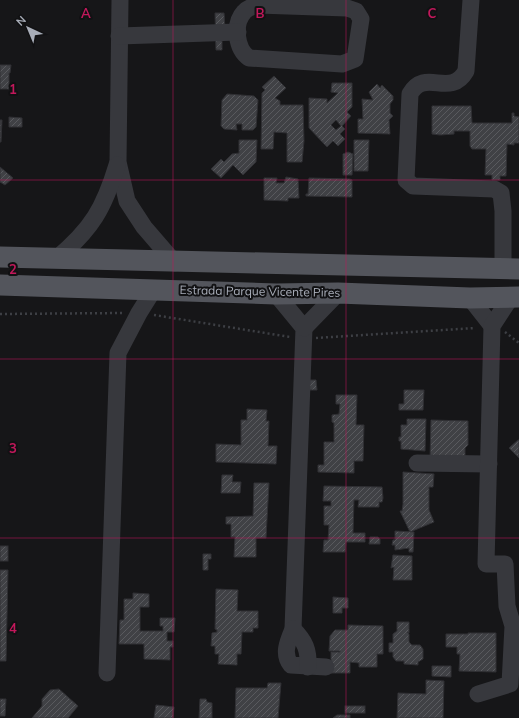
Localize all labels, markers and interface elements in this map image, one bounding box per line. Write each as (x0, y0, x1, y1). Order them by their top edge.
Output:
text: A (81, 5, 91, 21)
text: B (256, 5, 265, 21)
text: C (428, 5, 437, 21)
north arrow (8, 8, 48, 48)
text: N (13, 13, 29, 29)
text: 1 (9, 81, 17, 97)
text: 2 (9, 261, 17, 277)
street label: Estrada Parque Vicente Pires (180, 282, 341, 300)
text: 3 (9, 440, 17, 456)
text: 4 (9, 620, 17, 636)

